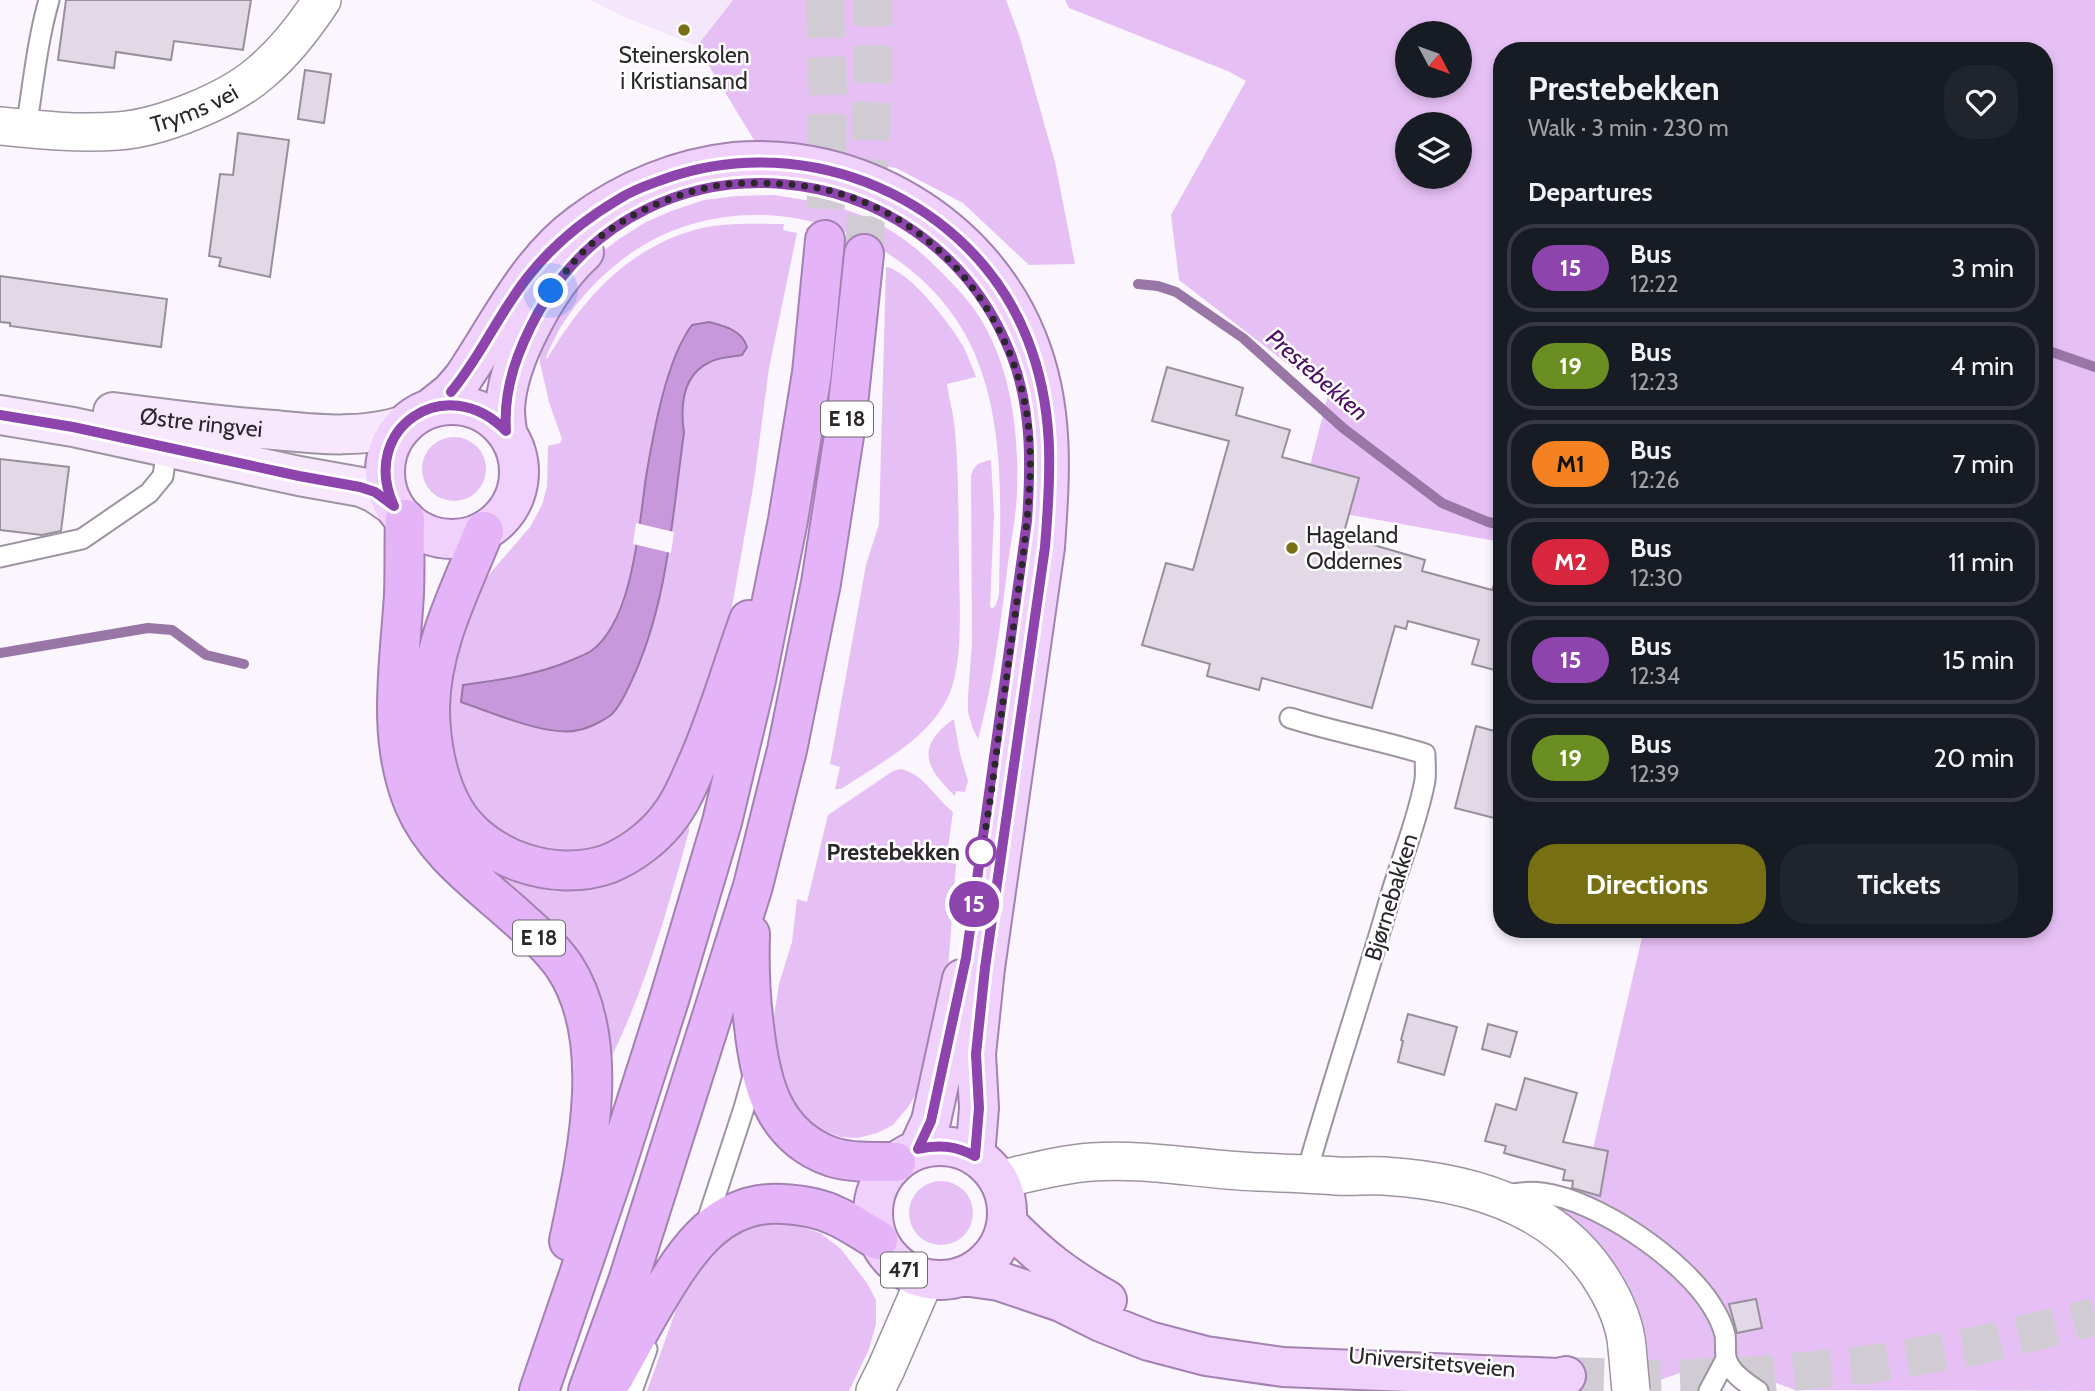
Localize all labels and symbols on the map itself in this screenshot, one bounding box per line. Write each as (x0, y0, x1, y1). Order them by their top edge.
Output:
north arrow (1395, 21, 1472, 98)
marker: Steinerskolen i Kristiansand (676, 22, 692, 38)
place label: Steinerskolen i Kristiansand (618, 41, 750, 95)
street label: Tryms vei (148, 78, 243, 139)
your location (533, 273, 568, 308)
water label: Prestebekken (1260, 322, 1374, 427)
street label: Østre ringvei (138, 402, 264, 443)
road number: E 18 (821, 402, 873, 436)
place label: Hageland Oddernes (1306, 521, 1402, 575)
marker: Hageland Oddernes (1284, 540, 1300, 556)
street label: Bjørnebakken (1358, 830, 1424, 964)
marker: Prestebekken (966, 837, 996, 867)
place label: Prestebekken (826, 838, 960, 866)
line badge: 15 (942, 881, 1006, 927)
road number: E 18 (513, 920, 565, 956)
road number: 471 (881, 1252, 927, 1288)
street label: Universitetsveien (1347, 1341, 1517, 1383)

